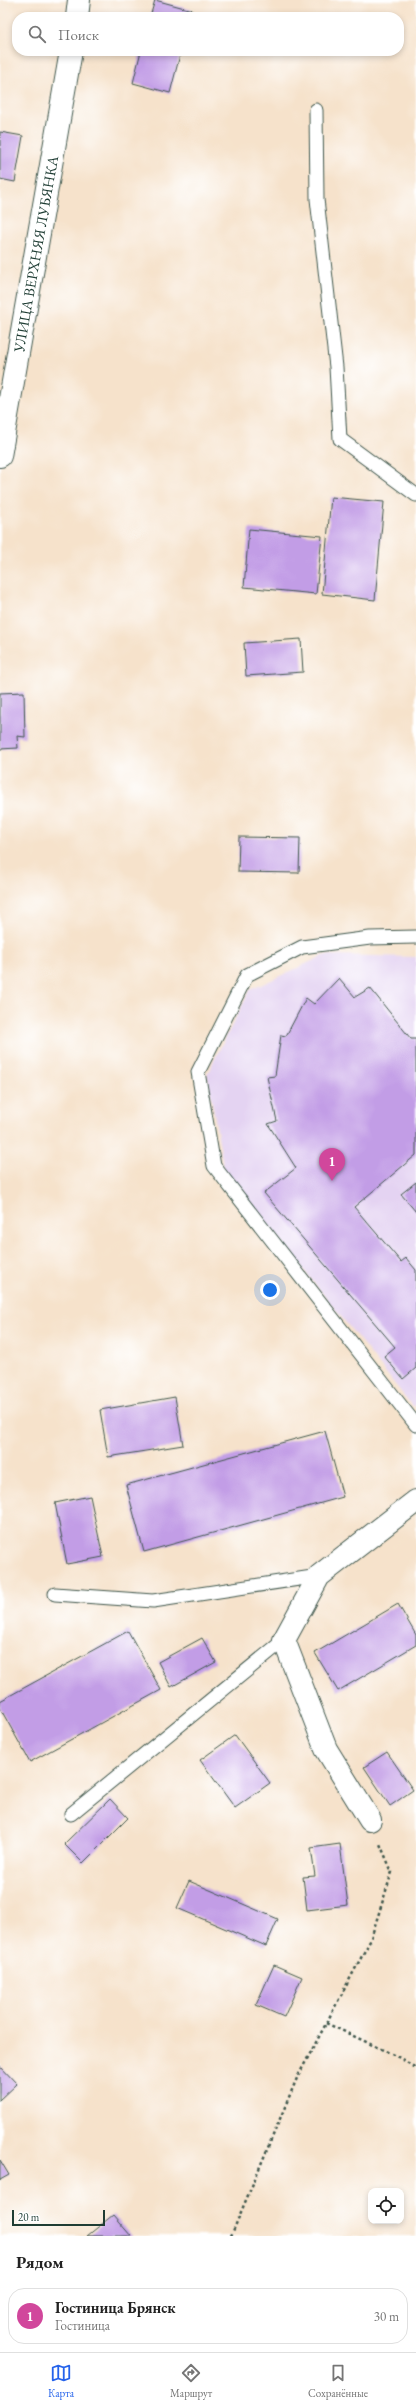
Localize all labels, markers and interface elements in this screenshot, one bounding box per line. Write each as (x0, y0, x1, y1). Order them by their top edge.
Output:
search box (12, 12, 404, 56)
icon: search (26, 23, 48, 45)
text: Поиск (58, 25, 99, 44)
street label: УЛИЦА ВЕРХНЯЯ ЛУБЯНКА (9, 154, 62, 355)
pin: 1 (319, 1148, 345, 1181)
your location (260, 1280, 280, 1300)
map controls (368, 2188, 404, 2224)
button: locate (368, 2188, 404, 2224)
scale bar (12, 2208, 105, 2227)
text: 20 m (18, 2210, 39, 2224)
text: Рядом (16, 2251, 64, 2273)
text: Гостиница Брянск (55, 2298, 176, 2317)
text: 1 (27, 2308, 33, 2325)
text: 30 m (374, 2308, 399, 2325)
text: Гостиница (55, 2317, 110, 2334)
tab: Карта (48, 2362, 74, 2400)
tab: Маршрут (170, 2362, 212, 2400)
tab: Сохранённые (308, 2362, 368, 2400)

